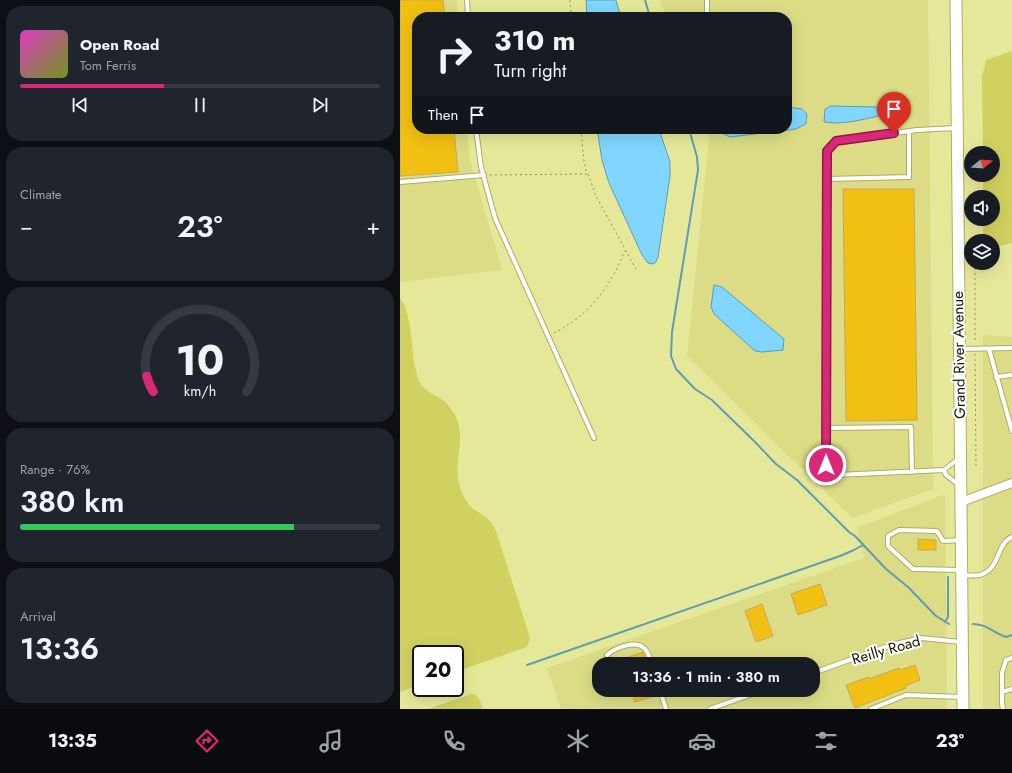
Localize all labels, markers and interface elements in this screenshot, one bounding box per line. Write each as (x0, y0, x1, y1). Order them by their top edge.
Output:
text: 310 m (494, 20, 576, 61)
icon: right (428, 28, 480, 80)
text: Open Road (80, 34, 159, 56)
text: Tom Ferris (80, 56, 136, 75)
text: Turn right (494, 58, 566, 84)
pin (877, 92, 911, 133)
icon: previous (69, 94, 91, 116)
icon: pause (189, 94, 211, 116)
icon: next (309, 94, 331, 116)
icon: arrive (883, 98, 905, 120)
text: Then (428, 104, 458, 126)
icon: arrive (466, 104, 488, 126)
north arrow (964, 146, 1000, 182)
map controls (964, 146, 1000, 270)
text: Climate (20, 185, 61, 204)
button: sound (964, 190, 1000, 226)
text: 23° (177, 205, 222, 248)
text: − (20, 210, 33, 242)
text: + (366, 210, 380, 242)
button: layers (964, 234, 1000, 270)
street label: Grand River Avenue (947, 291, 971, 419)
text: 10 (176, 330, 224, 391)
text: km/h (184, 381, 216, 401)
position arrow (805, 444, 847, 486)
text: Range · 76% (20, 460, 90, 479)
text: 380 km (20, 480, 125, 523)
text: Arrival (20, 607, 56, 626)
text: 13:36 (20, 627, 99, 670)
street label: Reilly Road (849, 630, 923, 670)
speed limit sign: 20 (412, 645, 464, 697)
text: 13:36 · 1 min · 380 m (632, 666, 780, 688)
icon: directions (193, 727, 221, 755)
icon: music (317, 727, 345, 755)
icon: phone (440, 727, 468, 755)
icon: climate (564, 727, 592, 755)
icon: car (688, 727, 716, 755)
icon: filters (812, 727, 840, 755)
text: 13:35 (48, 728, 97, 754)
text: 23° (936, 728, 964, 754)

